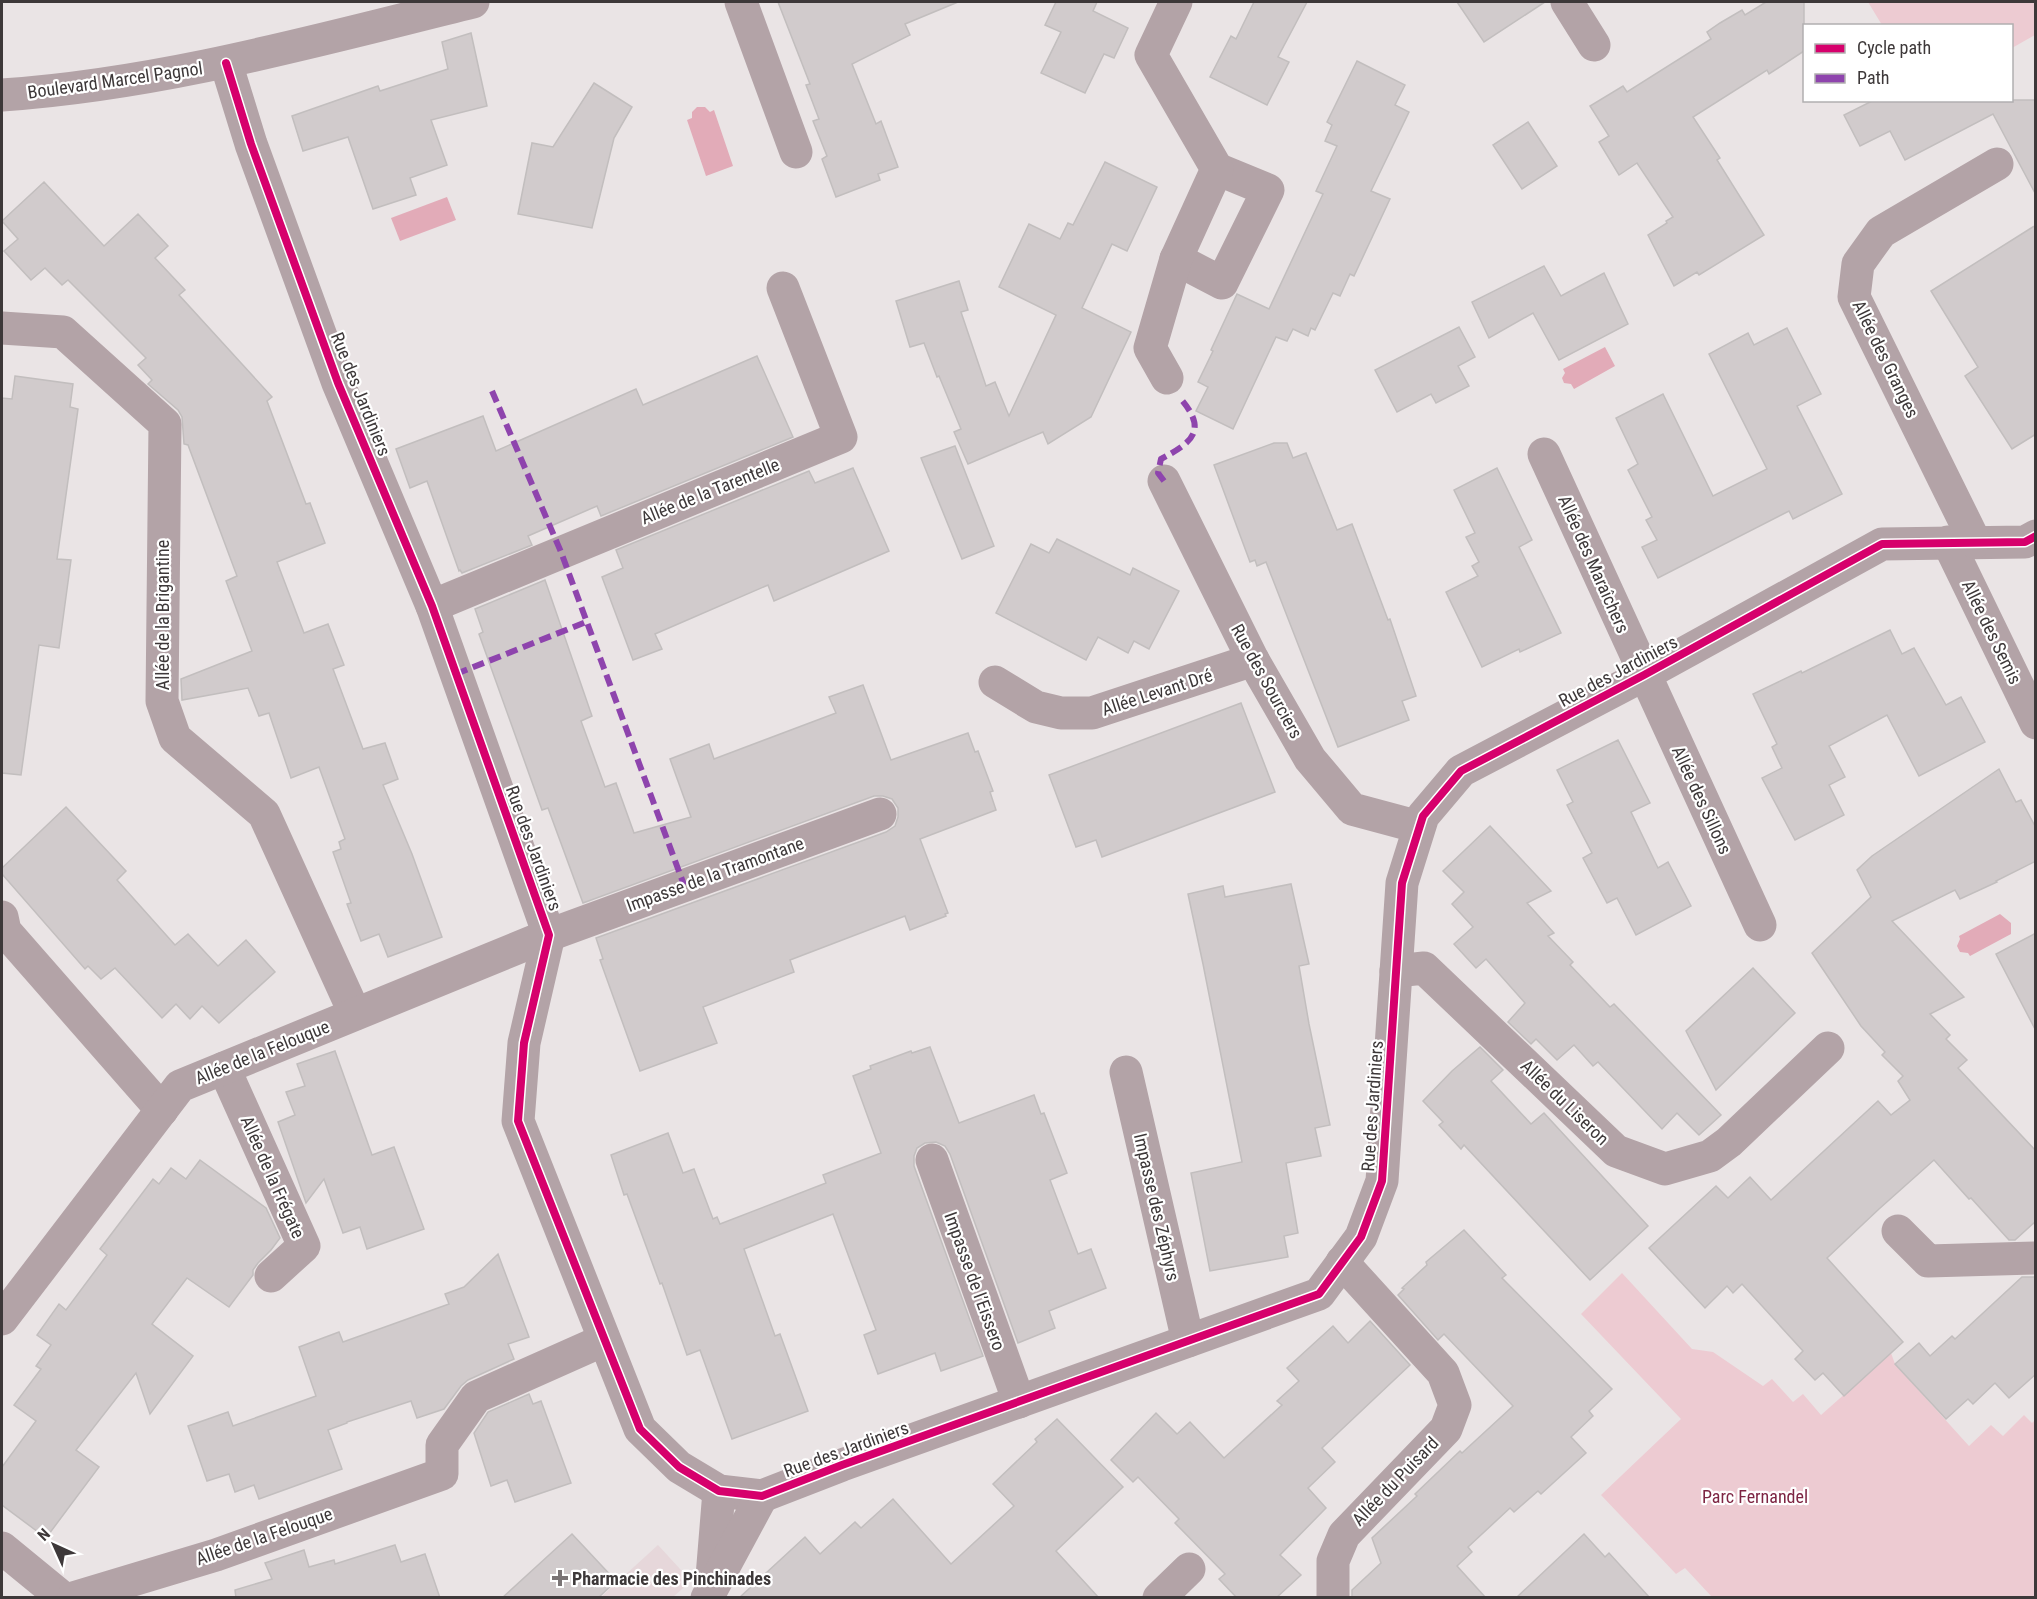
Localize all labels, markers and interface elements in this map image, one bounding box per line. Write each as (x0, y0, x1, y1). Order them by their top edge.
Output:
legend (1803, 24, 2013, 102)
text: Cycle path (1857, 37, 1931, 58)
street label: Boulevard Marcel Pagnol (26, 57, 204, 103)
text: Path (1857, 67, 1890, 88)
street label: Allée des Granges (1849, 297, 1923, 421)
street label: Rue des Jardiniers (327, 329, 395, 459)
street label: Allée de la Tarentelle (638, 454, 782, 528)
street label: Allée des Maraîchers (1554, 492, 1634, 636)
street label: Allée de la Brigantine (152, 540, 173, 690)
street label: Allée des Semis (1958, 577, 2026, 687)
street label: Rue des Sourciers (1227, 620, 1307, 742)
street label: Rue des Jardiniers (1555, 631, 1681, 711)
street label: Allée Levant Dré (1099, 664, 1215, 720)
street label: Allée des Sillons (1668, 743, 1736, 857)
street label: Rue des Jardiniers (502, 783, 566, 913)
street label: Impasse de la Tramontane (623, 832, 807, 916)
street label: Allée de la Felouque (192, 1015, 332, 1089)
street label: Rue des Jardiniers (1357, 1040, 1387, 1172)
street label: Allée du Liseron (1517, 1055, 1613, 1149)
street label: Allée de la Frégate (237, 1113, 309, 1241)
street label: Impasse des Zéphyrs (1130, 1131, 1184, 1283)
street label: Impasse de l’Eissero (940, 1209, 1010, 1353)
street label: Rue des Jardiniers (781, 1417, 911, 1481)
street label: Allée du Puisard (1347, 1432, 1443, 1530)
park label: Parc Fernandel (1702, 1486, 1808, 1507)
street label: Allée de la Felouque (193, 1503, 335, 1569)
north arrow (24, 1515, 84, 1575)
text: N (34, 1525, 54, 1545)
place label: Pharmacie des Pinchinades (572, 1568, 771, 1589)
marker: Pharmacie des Pinchinades (553, 1571, 567, 1585)

